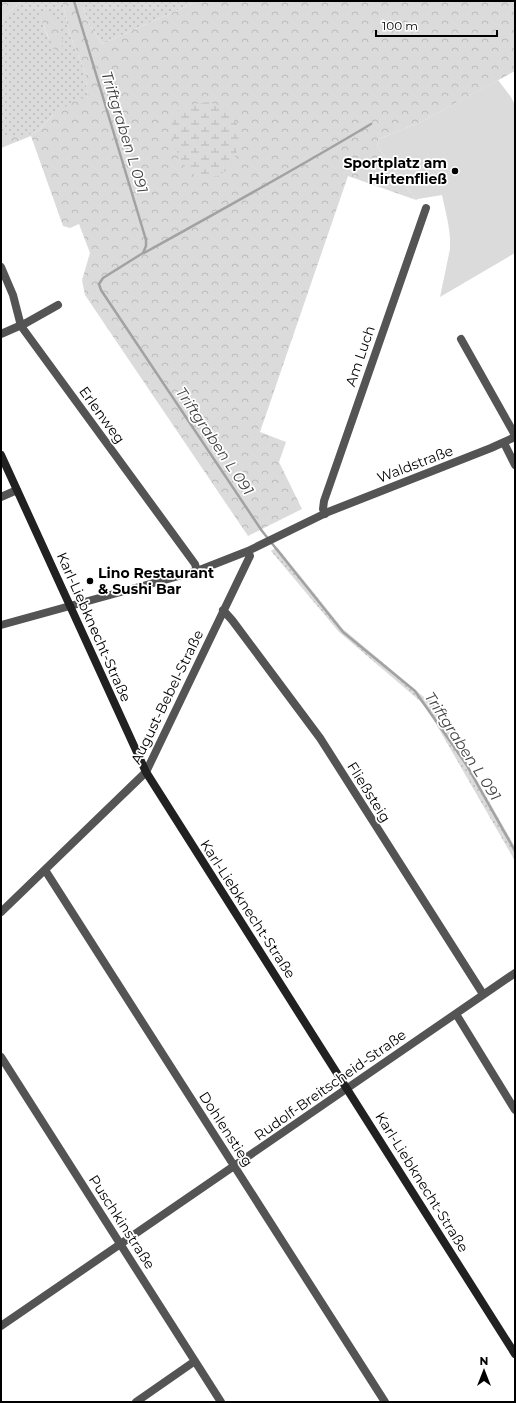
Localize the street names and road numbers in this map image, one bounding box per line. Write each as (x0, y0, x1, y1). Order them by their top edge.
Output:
street label: Am Luch (341, 323, 379, 389)
street label: Erlenweg (75, 383, 129, 447)
street label: Waldstraße (374, 441, 456, 487)
street label: Karl-Liebknecht-Straße (53, 549, 135, 705)
street label: August-Bebel-Straße (127, 627, 207, 767)
street label: Fließsteig (343, 758, 395, 826)
street label: Karl-Liebknecht-Straße (196, 836, 300, 982)
street label: Rudolf-Breitscheid-Straße (250, 1026, 410, 1144)
street label: Dohlenstieg (195, 1088, 257, 1170)
street label: Karl-Liebknecht-Straße (371, 1109, 473, 1255)
street label: Puschkinstraße (85, 1171, 159, 1273)

